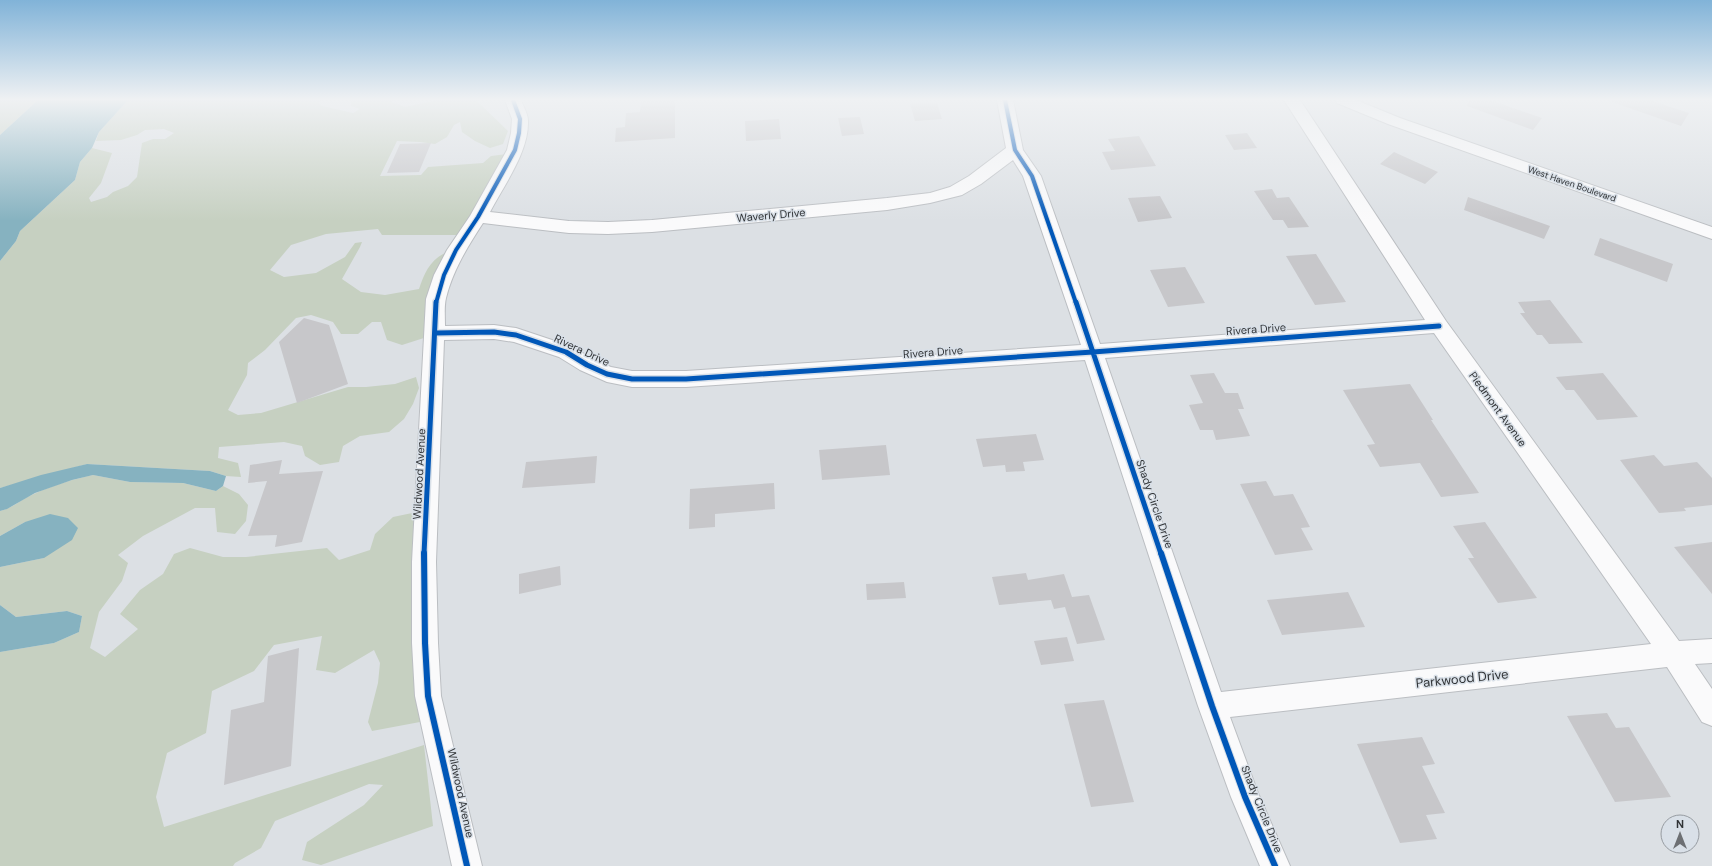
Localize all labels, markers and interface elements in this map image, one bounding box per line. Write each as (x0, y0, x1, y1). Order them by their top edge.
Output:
street label: West Haven Boulevard (1526, 163, 1618, 205)
street label: Waverly Drive (736, 205, 806, 225)
street label: Rivera Drive (1226, 320, 1286, 338)
street label: Rivera Drive (552, 331, 612, 369)
street label: Rivera Drive (903, 343, 963, 361)
street label: Piedmont Avenue (1466, 369, 1530, 449)
street label: Wildwood Avenue (410, 428, 428, 520)
street label: Shady Circle Drive (1133, 458, 1177, 550)
street label: Parkwood Drive (1415, 665, 1509, 692)
street label: Wildwood Avenue (445, 747, 477, 839)
street label: Shady Circle Drive (1238, 763, 1286, 855)
north arrow (1660, 814, 1700, 854)
text: N (1676, 817, 1684, 831)

